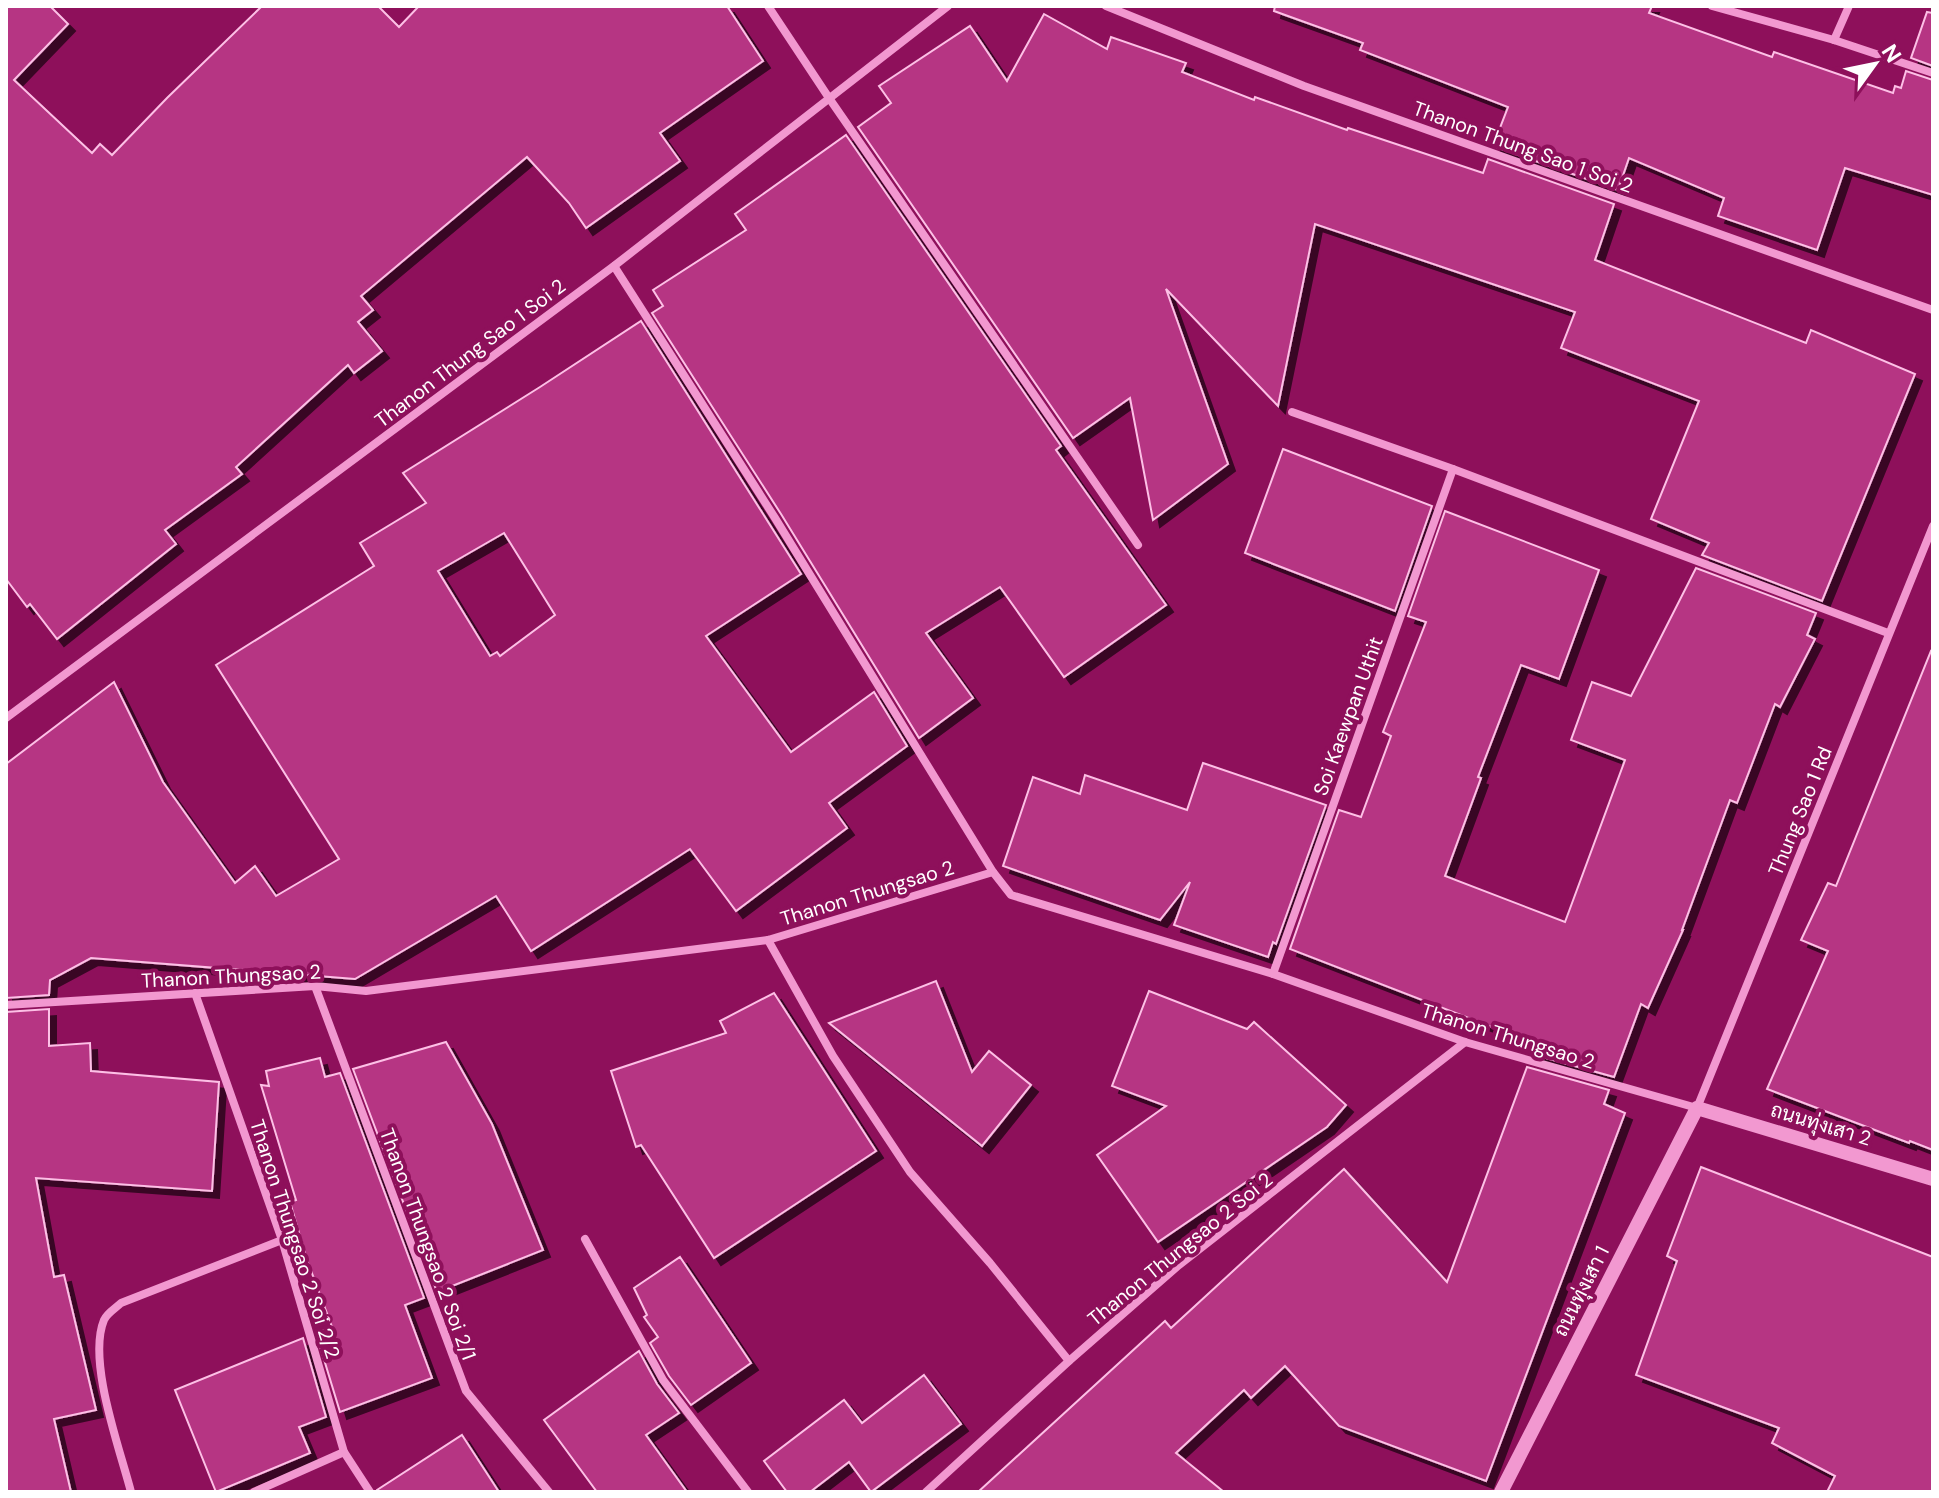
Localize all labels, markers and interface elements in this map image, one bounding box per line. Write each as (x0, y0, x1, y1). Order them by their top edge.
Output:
north arrow (1835, 24, 1915, 104)
text: N (1875, 39, 1908, 68)
street label: Thanon Thung Sao 1 Soi 2 (1409, 95, 1637, 199)
street label: Thanon Thung Sao 1 Soi 2 (369, 273, 571, 433)
street label: Soi Kaewpan Uthit (1307, 633, 1389, 799)
street label: Thung Sao 1 Rd (1762, 743, 1838, 879)
street label: Thanon Thungsao 2 (777, 854, 957, 932)
street label: Thanon Thungsao 2 (140, 958, 322, 994)
street label: Thanon Thungsao 2 (1418, 997, 1598, 1075)
street label: ถนนทุ่งเสา 2 (1767, 1096, 1874, 1153)
street label: Thanon Thungsao 2 Soi 2/2 (244, 1116, 346, 1362)
street label: Thanon Thungsao 2 Soi 2/1 (374, 1125, 482, 1363)
street label: Thanon Thungsao 2 Soi 2 (1082, 1166, 1278, 1332)
street label: ถนนทุ่งเสา 1 (1547, 1241, 1616, 1341)

